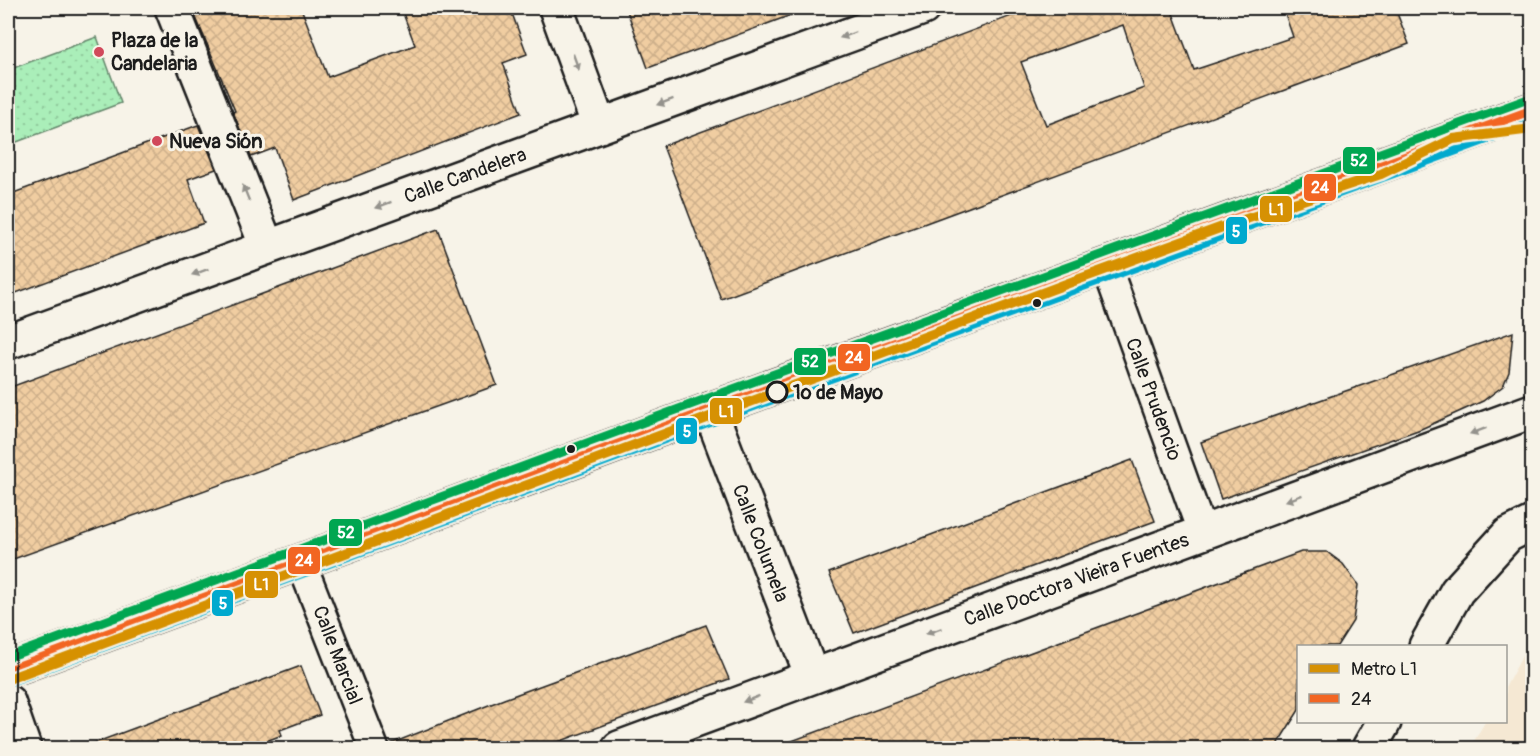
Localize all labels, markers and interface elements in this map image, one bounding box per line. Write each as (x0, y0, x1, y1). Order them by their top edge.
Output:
place label: Plaza de la Candelaria (111, 28, 198, 76)
one-way arrow (839, 30, 857, 40)
marker: Plaza de la Candelaria (92, 45, 106, 59)
one-way arrow (571, 54, 581, 72)
one-way arrow (656, 98, 674, 107)
place label: Nueva Sión (169, 129, 263, 154)
marker: Nueva Sión (150, 134, 164, 148)
street label: Calle Candelera (400, 142, 530, 209)
line badge: 52 (1342, 146, 1376, 175)
text: 52 (1350, 151, 1368, 171)
line badge: 24 (1303, 173, 1337, 202)
text: 24 (1311, 178, 1330, 198)
one-way arrow (241, 183, 251, 201)
line badge: L1 (1259, 195, 1293, 223)
one-way arrow (374, 200, 392, 210)
text: L1 (1268, 200, 1284, 220)
line badge: 5 (1225, 216, 1248, 245)
text: 5 (1232, 222, 1241, 242)
one-way arrow (191, 267, 209, 277)
unlabelled marker (1031, 297, 1043, 309)
street label: Calle Prudencio (1120, 335, 1187, 464)
line badge: 24 (837, 343, 871, 372)
line badge: 52 (793, 347, 827, 376)
text: 24 (845, 348, 864, 368)
text: 52 (801, 352, 819, 372)
place label: 1º de Mayo (793, 380, 883, 405)
marker: 1º de Mayo (766, 381, 788, 403)
line badge: L1 (709, 397, 743, 425)
text: L1 (718, 402, 734, 422)
line badge: 5 (675, 417, 698, 445)
text: 5 (683, 422, 692, 442)
one-way arrow (1468, 427, 1486, 437)
unlabelled marker (565, 443, 577, 455)
street label: Calle Columela (727, 481, 794, 606)
one-way arrow (1285, 494, 1303, 504)
line badge: 52 (328, 518, 363, 547)
text: 52 (337, 523, 355, 543)
street label: Calle Doctora Vieira Fuentes (960, 527, 1192, 632)
line badge: 24 (287, 546, 321, 575)
text: 24 (295, 551, 314, 571)
line badge: L1 (244, 570, 279, 599)
text: L1 (253, 575, 269, 595)
line badge: 5 (211, 589, 234, 617)
text: 5 (219, 594, 228, 614)
street label: Calle Marcial (307, 602, 368, 708)
one-way arrow (925, 627, 943, 636)
legend (1297, 645, 1507, 723)
text: Metro L1 (1351, 658, 1417, 681)
text: 24 (1351, 688, 1372, 711)
one-way arrow (742, 694, 760, 704)

